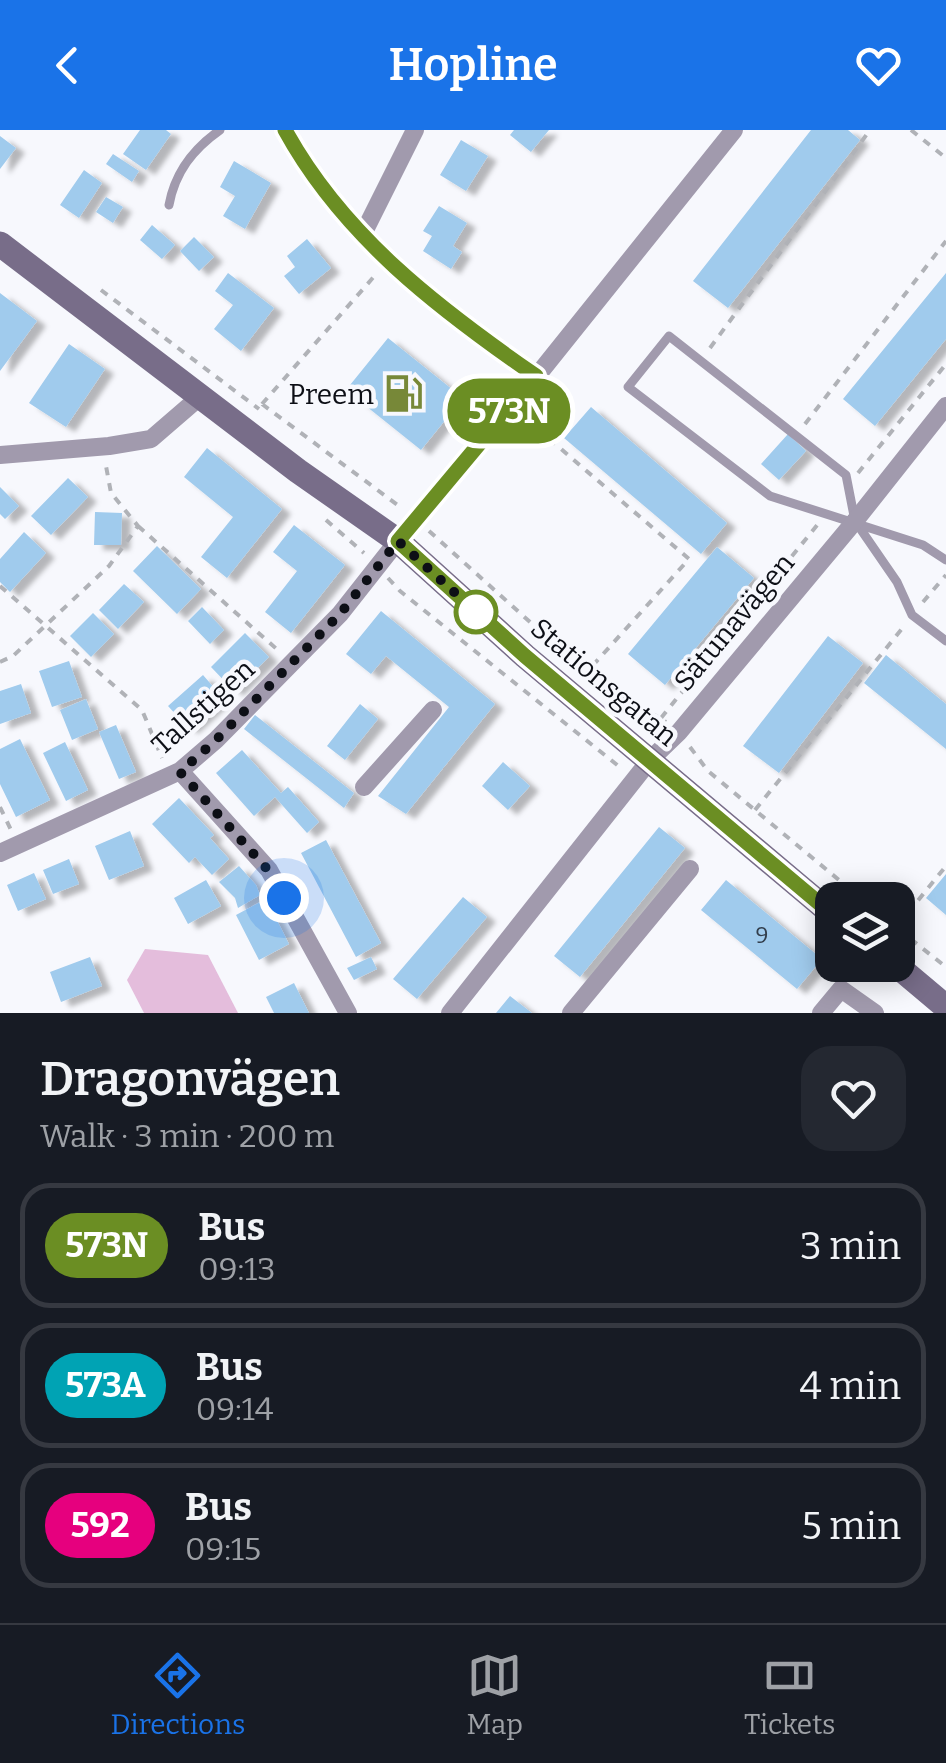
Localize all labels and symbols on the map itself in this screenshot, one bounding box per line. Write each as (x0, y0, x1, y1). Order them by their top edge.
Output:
fuel station icon: Preem (383, 373, 425, 415)
place label: Preem (289, 378, 374, 411)
line badge: 573N (439, 378, 579, 444)
street label: Sätunavägen (667, 546, 801, 697)
unlabelled marker (455, 591, 497, 633)
street label: Stationsgatan (524, 611, 684, 753)
street label: Tallstigen (145, 652, 261, 762)
your location (259, 873, 309, 923)
house number: 9 (756, 922, 768, 949)

